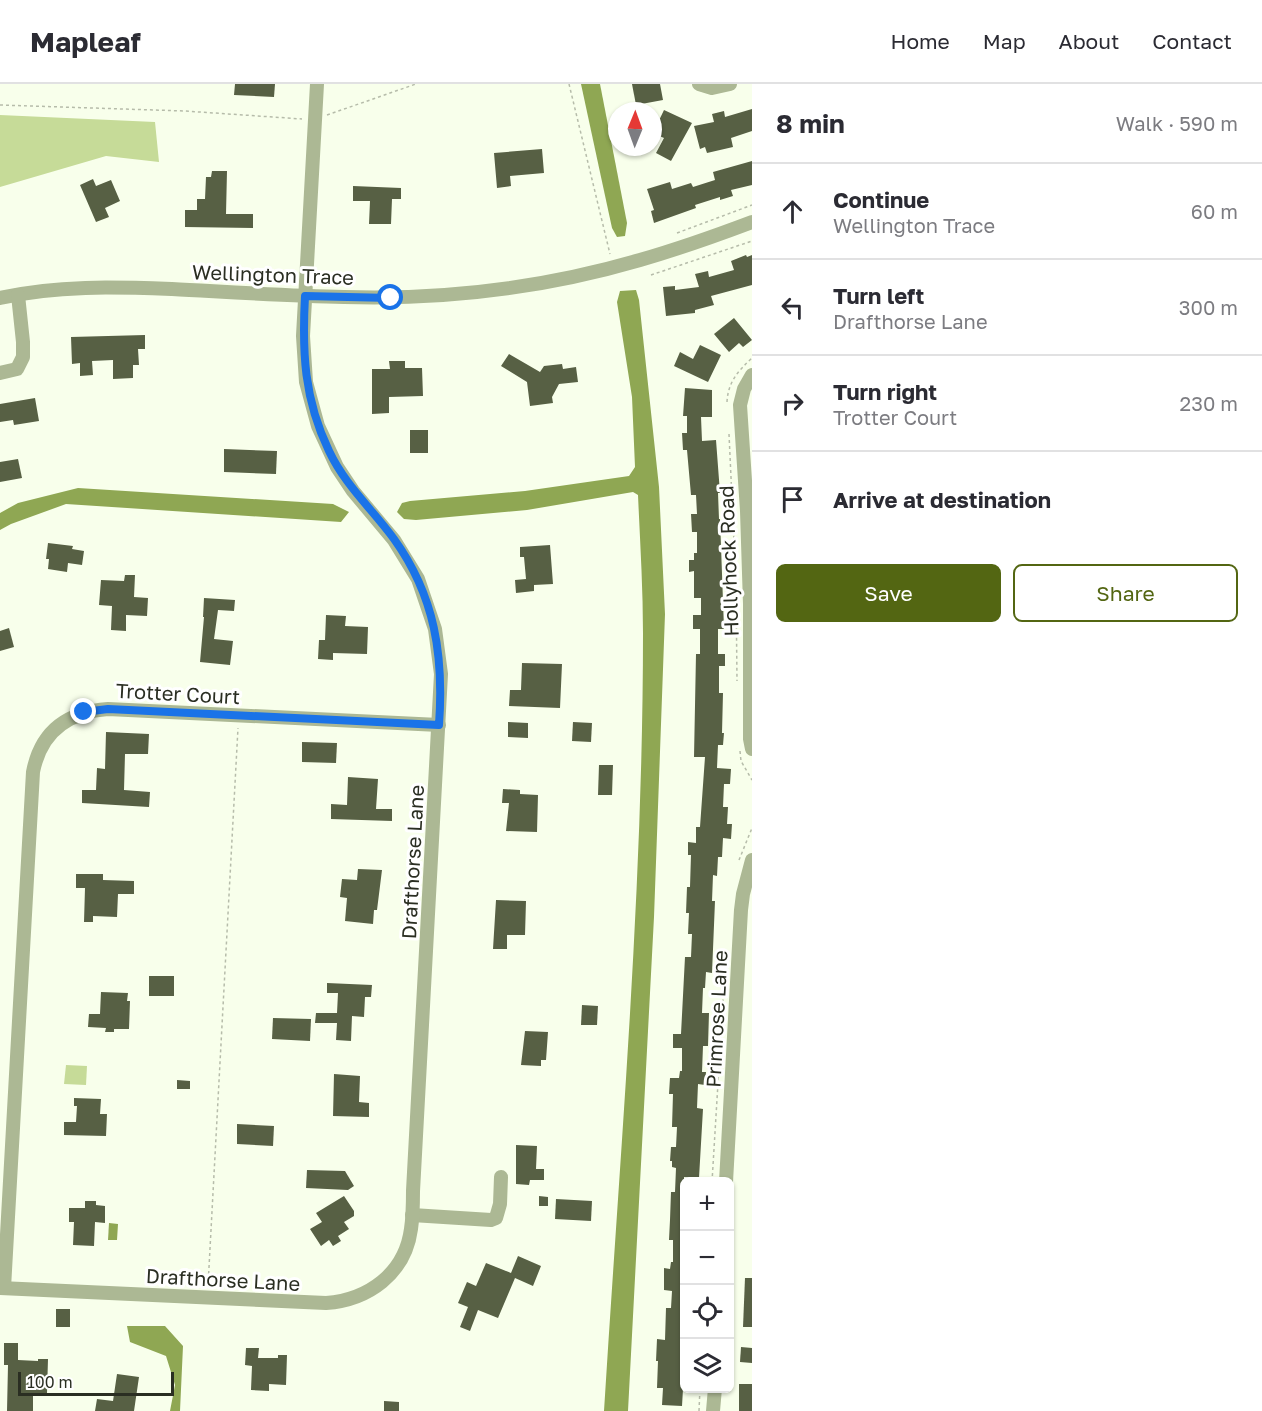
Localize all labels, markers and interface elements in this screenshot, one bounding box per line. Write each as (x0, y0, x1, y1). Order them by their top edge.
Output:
text: Mapleaf (30, 25, 141, 58)
text: Home (890, 28, 950, 54)
text: Map (983, 28, 1026, 54)
text: About (1059, 28, 1119, 54)
text: Contact (1152, 28, 1232, 54)
north arrow (608, 102, 662, 156)
text: 8 min (776, 108, 845, 139)
text: Walk · 590 m (1116, 111, 1238, 135)
text: Continue (833, 186, 929, 213)
icon: ahead (776, 195, 809, 228)
text: 60 m (1191, 199, 1238, 223)
text: Wellington Trace (833, 213, 995, 237)
street label: Wellington Trace (192, 259, 354, 289)
text: Turn left (833, 282, 924, 309)
route start (377, 284, 403, 310)
icon: left (776, 291, 809, 324)
text: 300 m (1179, 295, 1238, 319)
text: Drafthorse Lane (833, 309, 988, 333)
text: Turn right (833, 378, 937, 405)
icon: right (776, 387, 809, 420)
text: 230 m (1180, 391, 1238, 415)
text: Trotter Court (833, 405, 957, 429)
icon: arrive (776, 483, 809, 516)
street label: Hollyhock Road (713, 485, 743, 637)
text: Arrive at destination (833, 486, 1051, 513)
button: Save (776, 564, 1001, 622)
button: Share (1013, 564, 1238, 622)
street label: Trotter Court (115, 678, 241, 708)
route end (70, 698, 96, 724)
street label: Drafthorse Lane (396, 784, 428, 940)
street label: Primrose Lane (700, 950, 732, 1088)
map controls (680, 1177, 734, 1393)
button: + (680, 1177, 734, 1231)
button: − (680, 1231, 734, 1285)
street label: Drafthorse Lane (145, 1263, 301, 1295)
button: locate (680, 1285, 734, 1339)
button: layers (680, 1339, 734, 1393)
scale bar (18, 1369, 174, 1396)
text: 100 m (27, 1372, 73, 1392)

